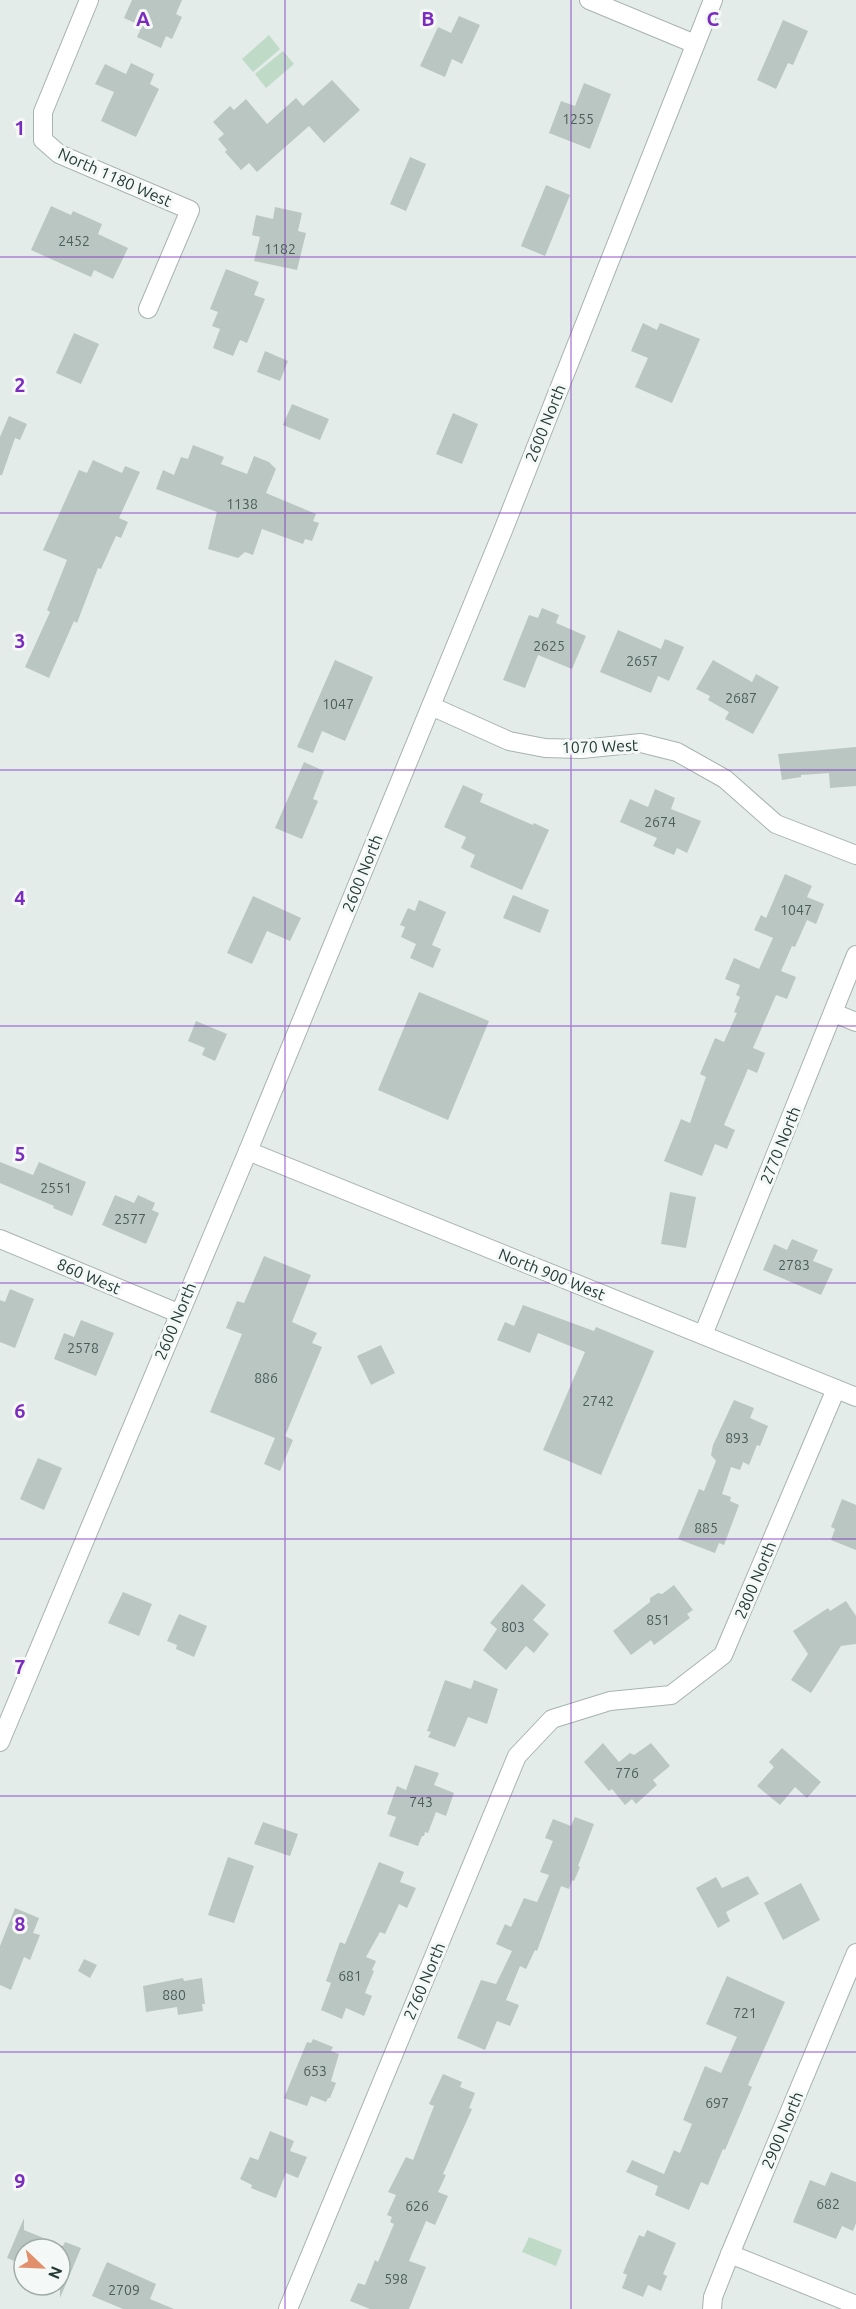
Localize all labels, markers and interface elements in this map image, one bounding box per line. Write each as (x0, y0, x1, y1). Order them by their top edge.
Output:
text: A (136, 7, 150, 30)
text: B (421, 7, 435, 30)
text: C (707, 7, 720, 30)
house number: 1255 (562, 111, 594, 127)
text: 1 (14, 116, 26, 139)
street label: North 1180 West (55, 144, 175, 210)
house number: 2452 (58, 233, 90, 249)
house number: 1182 (264, 241, 296, 257)
text: 2 (14, 373, 26, 396)
street label: 2600 North (521, 382, 569, 464)
house number: 1138 (226, 496, 258, 512)
text: 3 (14, 629, 26, 652)
house number: 2625 (533, 638, 565, 654)
house number: 2657 (626, 653, 658, 669)
house number: 2687 (725, 690, 757, 706)
house number: 1047 (322, 696, 354, 712)
street label: 1070 West (562, 736, 639, 756)
house number: 2674 (644, 814, 676, 830)
street label: 2600 North (338, 832, 386, 914)
text: 4 (14, 886, 26, 909)
house number: 1047 (780, 902, 812, 918)
street label: 2770 North (756, 1104, 804, 1186)
text: 5 (14, 1142, 26, 1165)
house number: 2551 (40, 1180, 72, 1196)
house number: 2577 (114, 1211, 146, 1227)
street label: North 900 West (496, 1244, 609, 1304)
street label: 860 West (54, 1255, 124, 1298)
house number: 2783 (778, 1257, 810, 1273)
street label: 2600 North (151, 1280, 199, 1362)
house number: 2578 (67, 1340, 99, 1356)
house number: 886 (254, 1370, 278, 1386)
house number: 2742 (582, 1393, 614, 1409)
text: 6 (14, 1399, 26, 1422)
house number: 893 (725, 1430, 749, 1446)
house number: 885 (694, 1520, 718, 1536)
street label: 2800 North (731, 1539, 779, 1621)
house number: 851 (646, 1612, 670, 1628)
house number: 803 (501, 1619, 525, 1635)
text: 7 (14, 1655, 26, 1678)
house number: 776 (615, 1765, 639, 1781)
house number: 743 (409, 1794, 433, 1810)
text: 8 (14, 1912, 26, 1935)
street label: 2760 North (400, 1940, 448, 2022)
house number: 681 (338, 1968, 362, 1984)
house number: 880 (162, 1987, 186, 2003)
house number: 721 (733, 2005, 757, 2021)
house number: 653 (303, 2063, 327, 2079)
street label: 2900 North (758, 2089, 806, 2171)
house number: 697 (705, 2095, 729, 2111)
text: 9 (14, 2169, 26, 2192)
house number: 682 (816, 2196, 840, 2212)
house number: 626 (405, 2198, 429, 2214)
north arrow (12, 2237, 72, 2297)
text: N (45, 2264, 66, 2282)
house number: 598 (384, 2271, 408, 2287)
house number: 2709 (108, 2282, 140, 2298)

